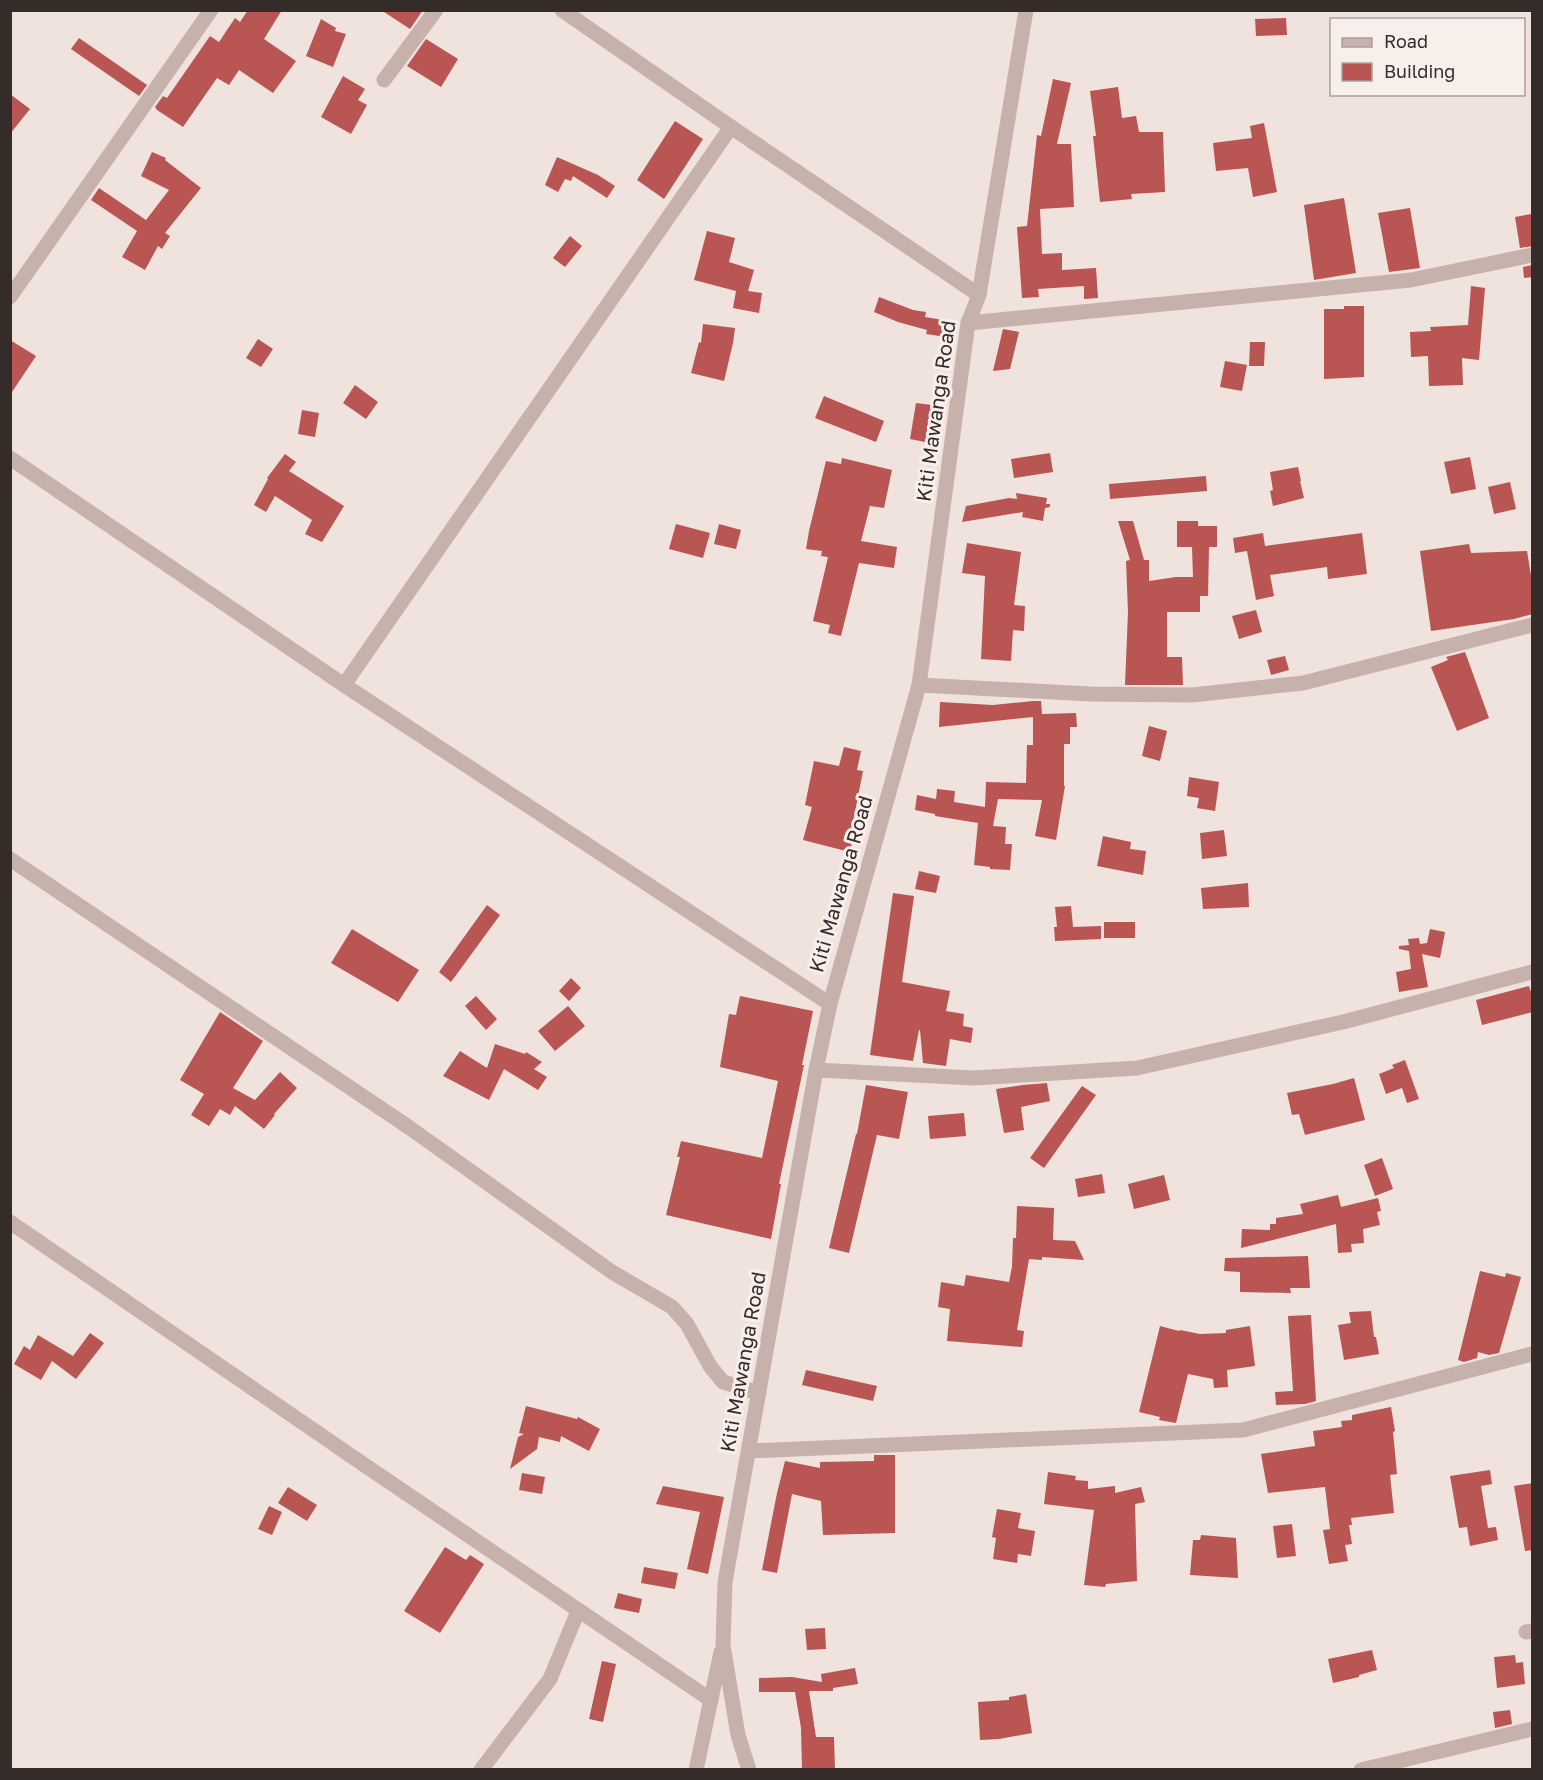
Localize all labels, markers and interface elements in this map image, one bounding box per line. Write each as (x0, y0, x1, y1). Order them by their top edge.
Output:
legend (1330, 18, 1525, 96)
text: Road (1384, 30, 1428, 52)
text: Building (1384, 60, 1455, 82)
street label: Kiti Mawanga Road (910, 319, 960, 503)
street label: Kiti Mawanga Road (803, 793, 877, 975)
street label: Kiti Mawanga Road (714, 1270, 770, 1454)

